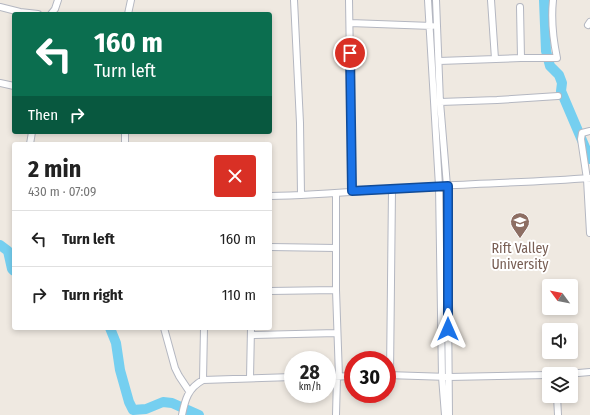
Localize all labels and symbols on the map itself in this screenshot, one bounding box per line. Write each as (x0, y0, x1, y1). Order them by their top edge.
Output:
pin (333, 36, 367, 70)
school or university icon: Rift Valley University (509, 211, 531, 239)
place label: Rift Valley University (491, 240, 549, 273)
north arrow (542, 279, 578, 315)
position arrow (427, 308, 469, 350)
speed limit sign: 30 (344, 351, 396, 403)

